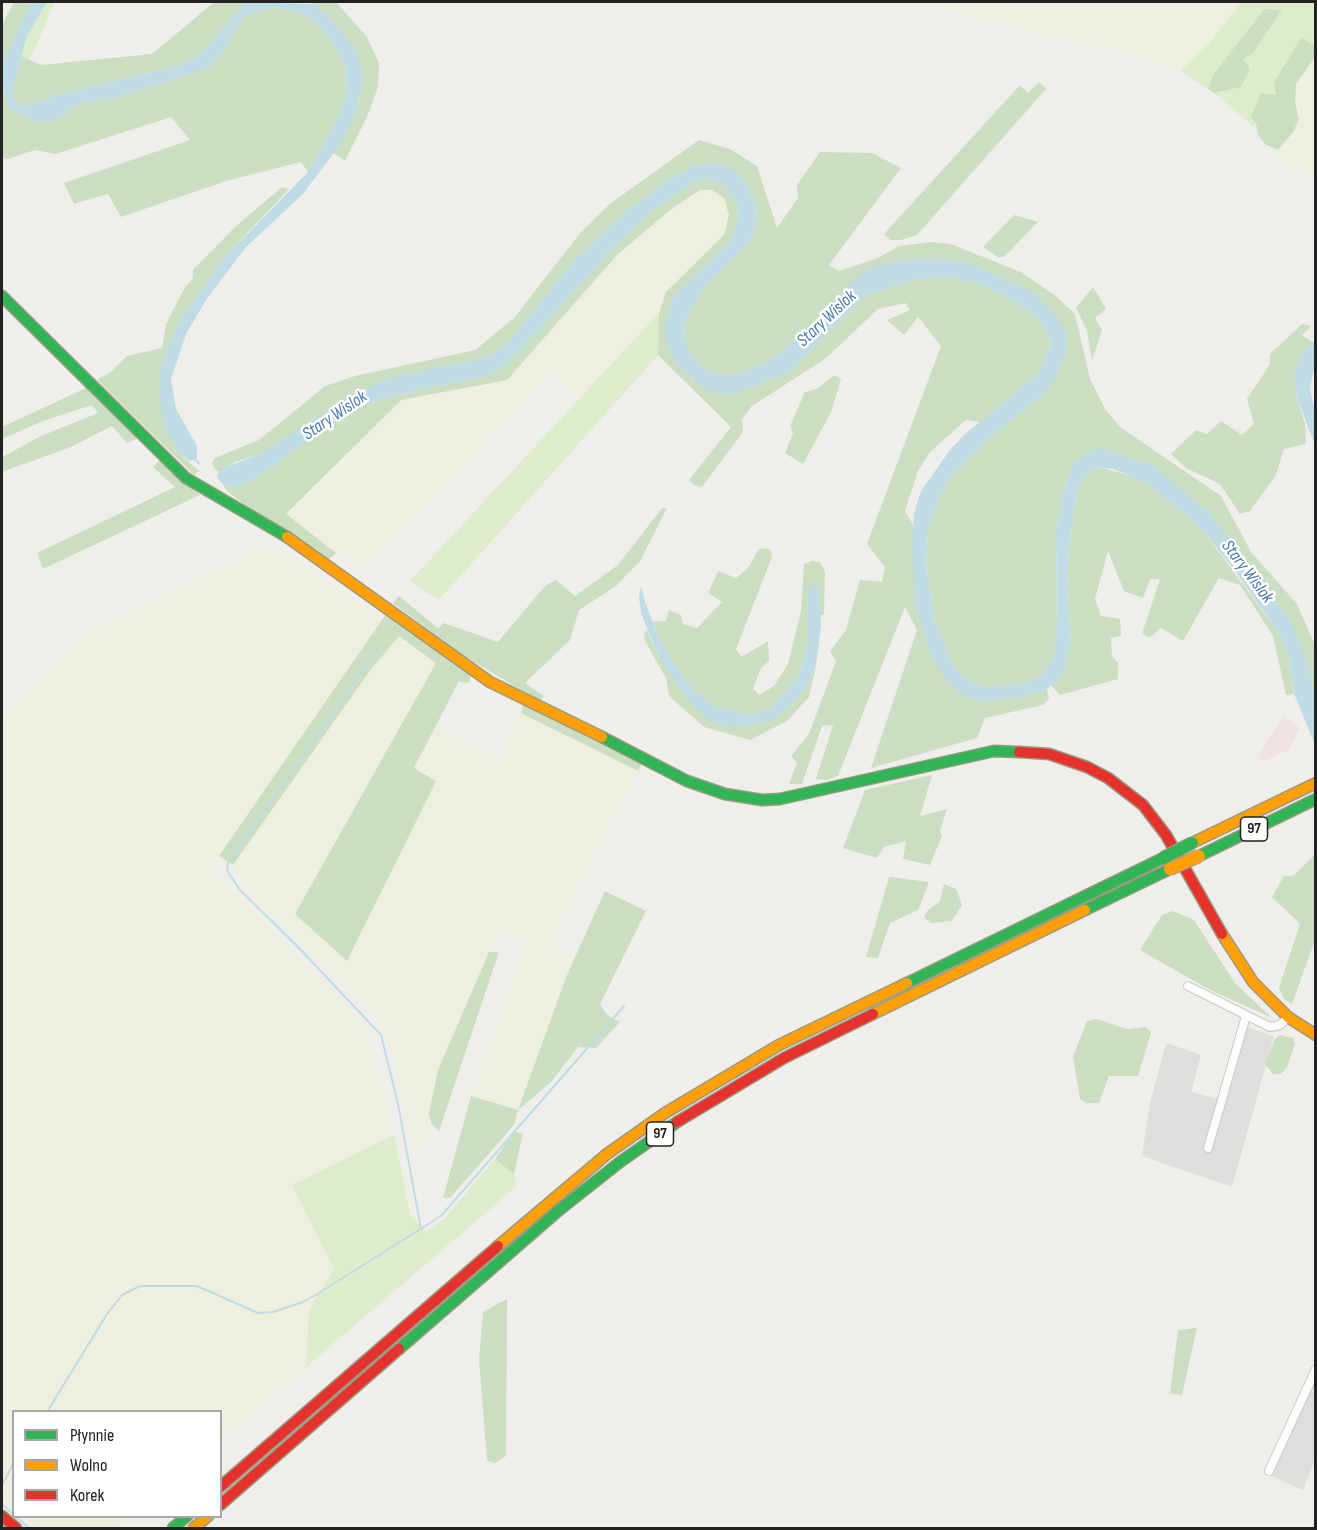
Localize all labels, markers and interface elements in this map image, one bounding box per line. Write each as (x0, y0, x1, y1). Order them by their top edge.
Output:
water label: Stary Wislok (793, 286, 861, 352)
water label: Stary Wislok (299, 387, 371, 445)
water label: Stary Wislok (1216, 536, 1278, 608)
road number: 97 (1240, 817, 1268, 841)
road number: 97 (646, 1122, 674, 1146)
legend (12, 1410, 222, 1518)
text: Płynnie (70, 1425, 114, 1446)
text: Wolno (70, 1455, 107, 1476)
text: Korek (70, 1485, 104, 1506)

